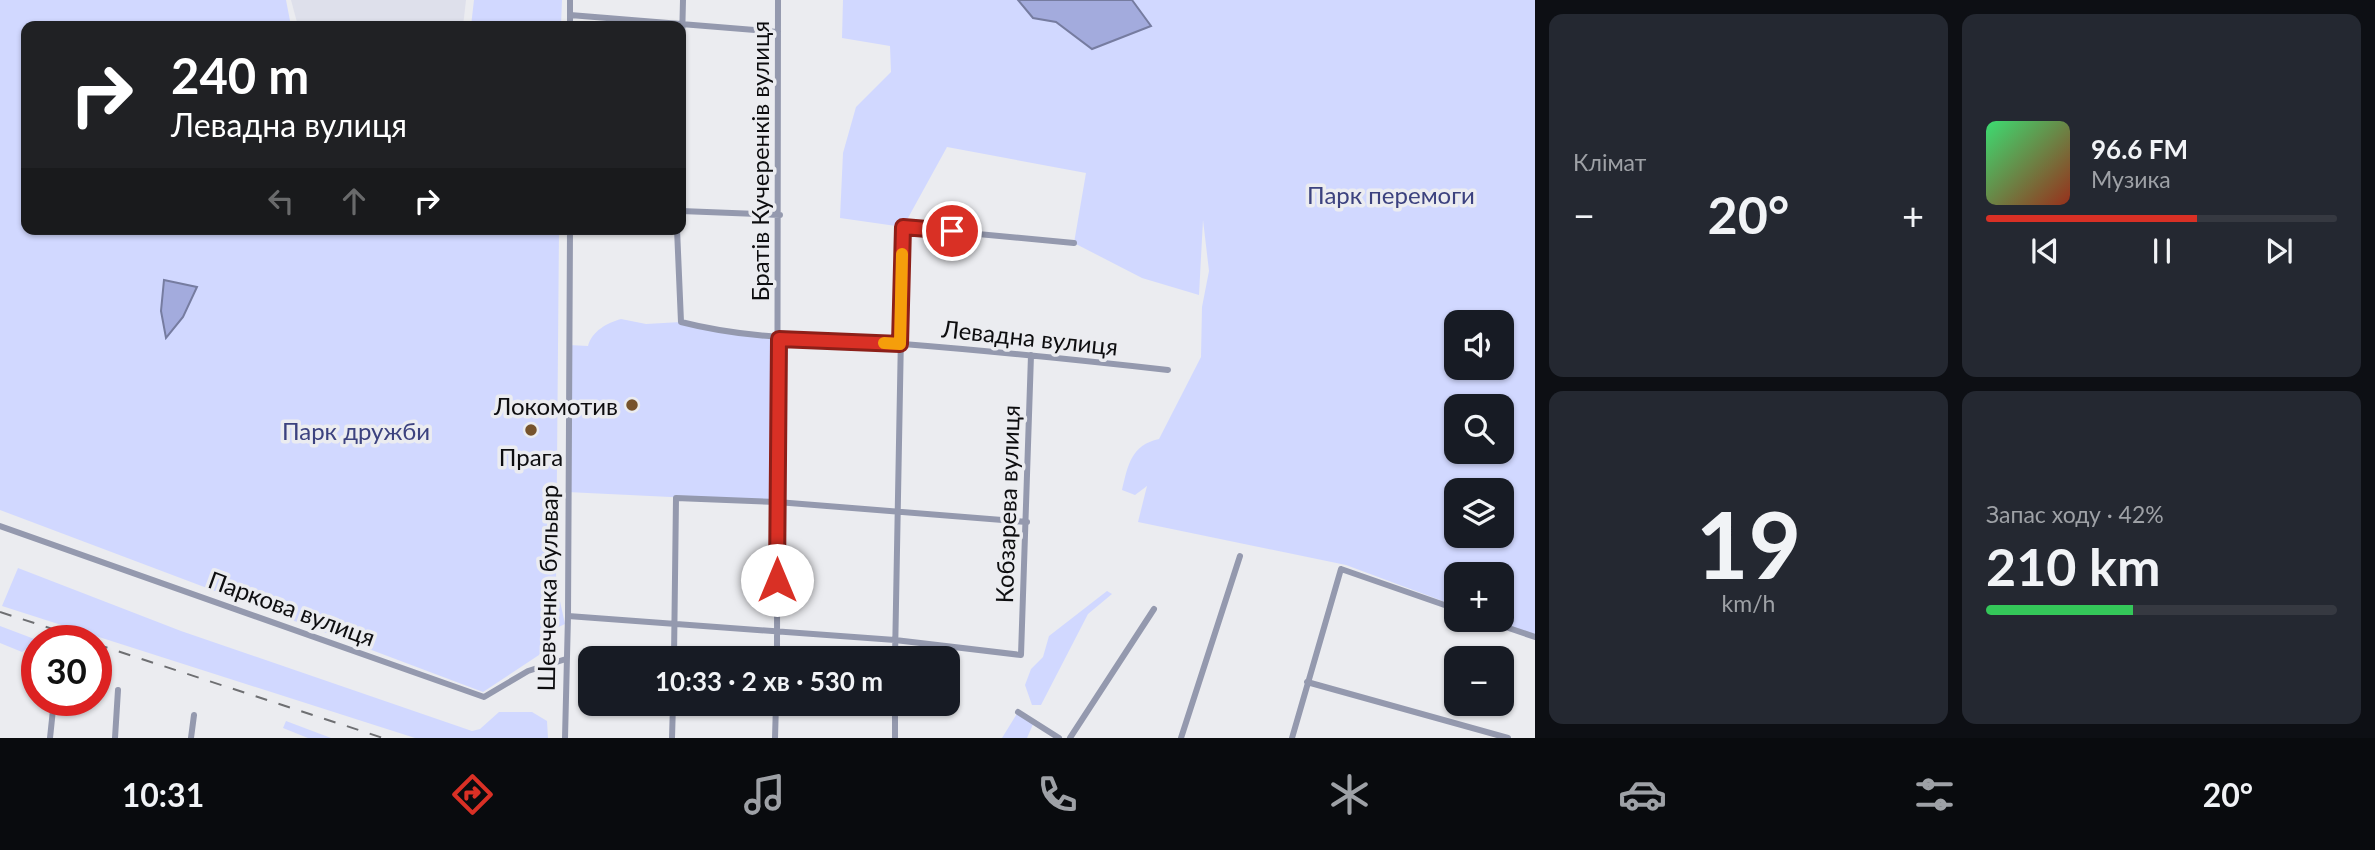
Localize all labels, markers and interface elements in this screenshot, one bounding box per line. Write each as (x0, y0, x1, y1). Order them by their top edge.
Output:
street label: Братів Кучеренків вулиця (745, 21, 774, 301)
text: 240 m (171, 46, 309, 104)
icon: right (56, 49, 147, 140)
text: Левадна вулиця (171, 105, 407, 144)
text: 96.6 FM (2091, 133, 2188, 165)
text: Клімат (1573, 148, 1646, 176)
text: Музика (2091, 165, 2171, 193)
park label: Парк перемоги (1307, 180, 1475, 209)
icon: left (262, 182, 300, 220)
icon: ahead (335, 182, 373, 220)
icon: right (408, 182, 446, 220)
text: 20° (1708, 183, 1789, 245)
text: − (1573, 192, 1595, 238)
text: + (1902, 192, 1924, 238)
pin (922, 201, 982, 261)
icon: arrive (933, 212, 971, 250)
icon: previous (2026, 232, 2064, 270)
icon: pause (2143, 232, 2181, 270)
icon: next (2260, 232, 2298, 270)
map controls (1444, 310, 1514, 716)
button: sound (1444, 310, 1514, 380)
street label: Левадна вулиця (939, 313, 1120, 361)
place label: Локомотив (493, 391, 618, 420)
button: search (1444, 394, 1514, 464)
marker: Локомотив (624, 397, 640, 413)
street label: Кобзарева вулиця (989, 404, 1025, 604)
park label: Парк дружби (282, 416, 430, 445)
marker: Прага (523, 422, 539, 438)
place label: Прага (499, 442, 563, 471)
button: layers (1444, 478, 1514, 548)
street label: Шевченка бульвар (531, 484, 563, 692)
text: 19 (1696, 489, 1801, 598)
text: Запас ходу · 42% (1986, 500, 2164, 528)
text: 210 km (1986, 535, 2160, 597)
position arrow (740, 543, 814, 617)
button: + (1444, 562, 1514, 632)
street label: Паркова вулиця (205, 564, 379, 652)
text: km/h (1722, 589, 1775, 617)
speed limit sign: 30 (21, 625, 112, 716)
button: − (1444, 646, 1514, 716)
text: 10:33 · 2 хв · 530 m (655, 665, 883, 697)
icon: directions (448, 770, 497, 819)
icon: music (740, 770, 789, 819)
icon: phone (1033, 770, 1082, 819)
icon: climate (1325, 770, 1374, 819)
icon: car (1618, 770, 1667, 819)
icon: filters (1910, 770, 1959, 819)
text: 10:31 (122, 775, 204, 814)
text: 20° (2203, 775, 2253, 814)

